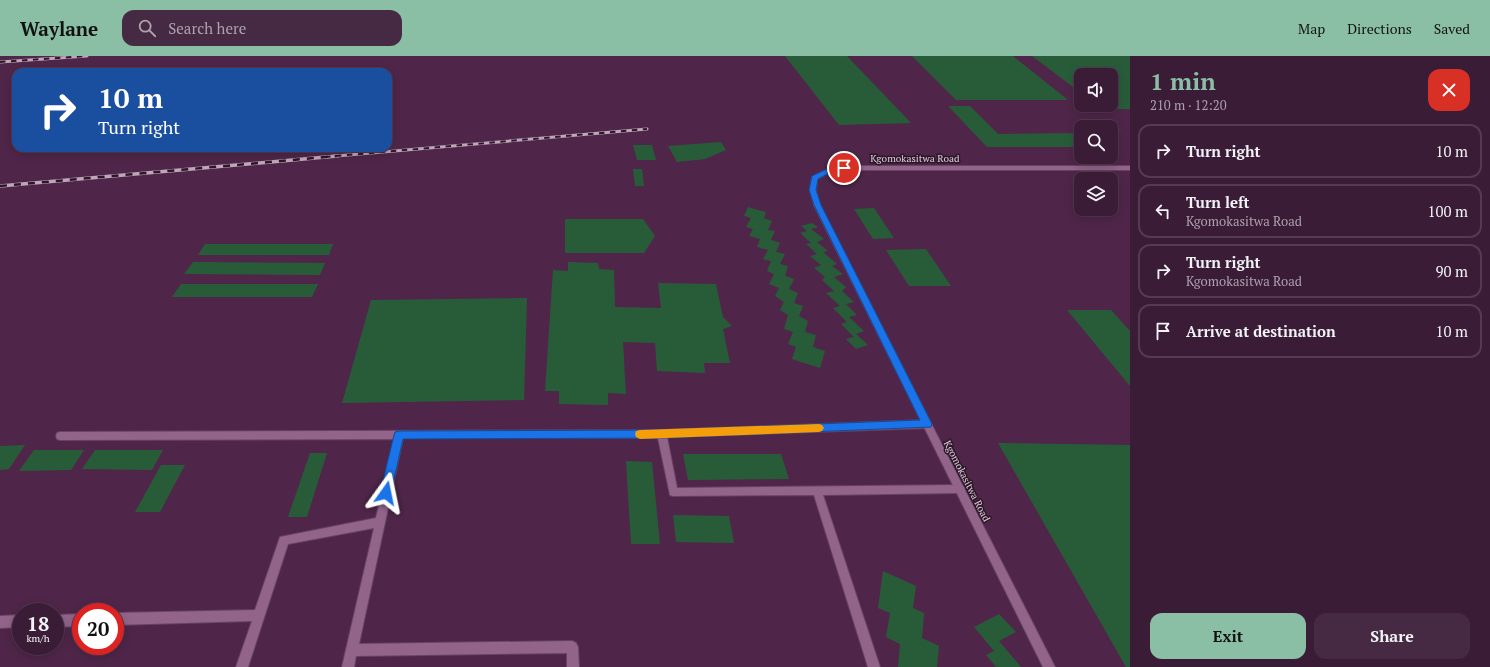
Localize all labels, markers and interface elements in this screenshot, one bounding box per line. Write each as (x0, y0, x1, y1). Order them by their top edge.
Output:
search box (122, 10, 402, 46)
text: Waylane (20, 16, 98, 41)
icon: search (136, 17, 158, 39)
text: Search here (168, 18, 246, 38)
text: Map (1298, 19, 1325, 38)
text: Directions (1347, 19, 1412, 38)
text: Saved (1434, 19, 1470, 38)
text: 1 min (1150, 65, 1216, 97)
map controls (1074, 68, 1118, 216)
button: sound (1074, 68, 1118, 112)
button: close (1428, 69, 1470, 111)
text: 10 m (98, 79, 163, 116)
icon: right (32, 84, 84, 136)
text: 210 m · 12:20 (1150, 96, 1227, 114)
text: Turn right (98, 115, 180, 139)
button: search (1074, 120, 1118, 164)
icon: right (1152, 140, 1174, 162)
text: Turn right (1186, 141, 1261, 161)
text: 10 m (1435, 141, 1468, 161)
pin (827, 151, 861, 185)
street label: Kgomokasitwa Road (870, 152, 960, 165)
icon: arrive (833, 157, 855, 179)
button: layers (1074, 172, 1118, 216)
text: Turn left (1186, 192, 1250, 212)
icon: left (1152, 200, 1174, 222)
text: 100 m (1427, 201, 1468, 221)
text: Kgomokasitwa Road (1186, 212, 1302, 230)
text: Turn right (1186, 252, 1261, 272)
icon: right (1152, 260, 1174, 282)
text: 90 m (1435, 261, 1468, 281)
text: Kgomokasitwa Road (1186, 272, 1302, 290)
icon: arrive (1152, 320, 1174, 342)
text: Arrive at destination (1186, 321, 1336, 341)
text: 10 m (1435, 321, 1468, 341)
street label: Kgomokasitwa Road (941, 438, 993, 524)
position arrow (365, 472, 407, 514)
speed limit sign: 20 (72, 603, 124, 655)
text: 18 (27, 610, 49, 637)
button: Exit (1150, 613, 1306, 659)
button: Share (1314, 613, 1470, 659)
text: km/h (26, 632, 50, 645)

